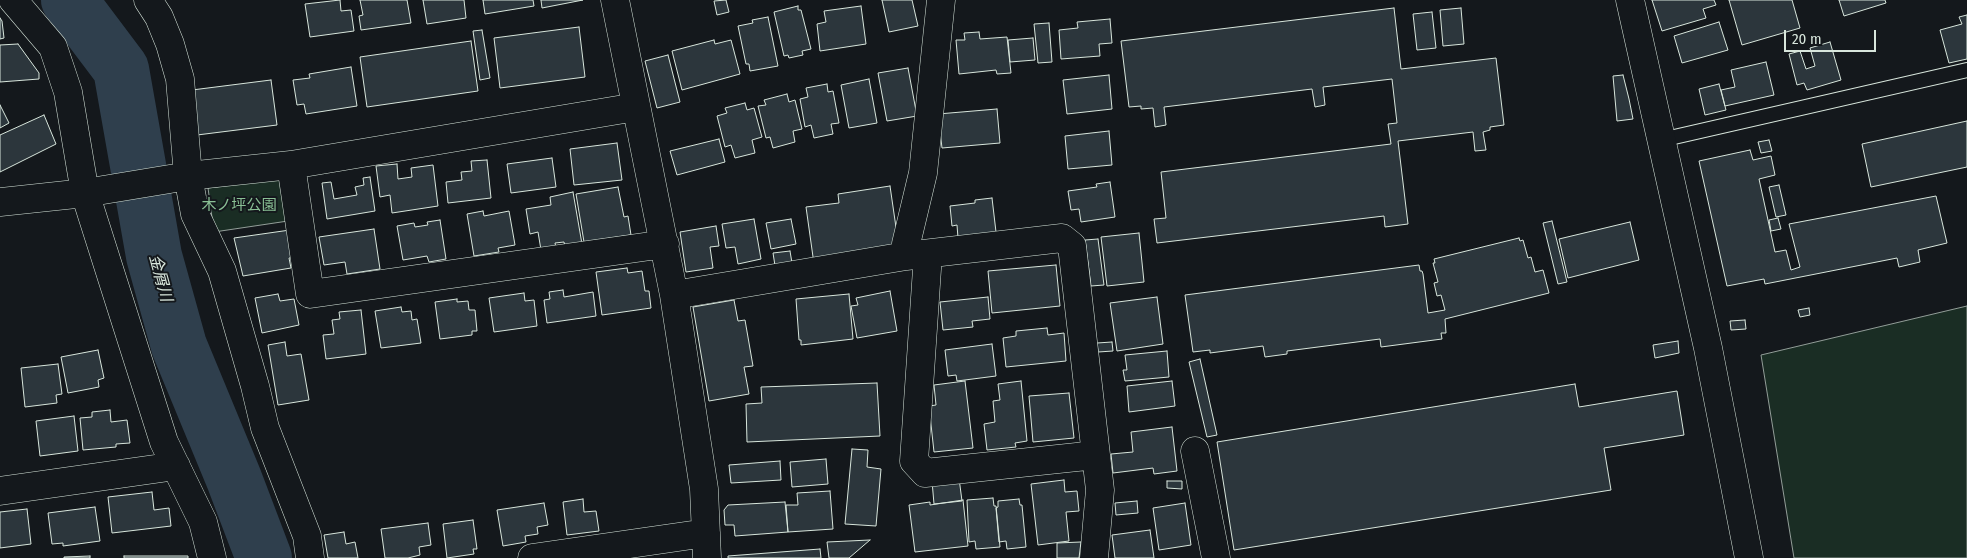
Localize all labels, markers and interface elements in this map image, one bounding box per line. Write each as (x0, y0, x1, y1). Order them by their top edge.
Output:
scale bar (1787, 20, 1880, 52)
text: 20 m (1792, 30, 1822, 48)
park label: 木ノ坪公園 (202, 197, 276, 215)
water label: 金屑川 (145, 252, 175, 304)

